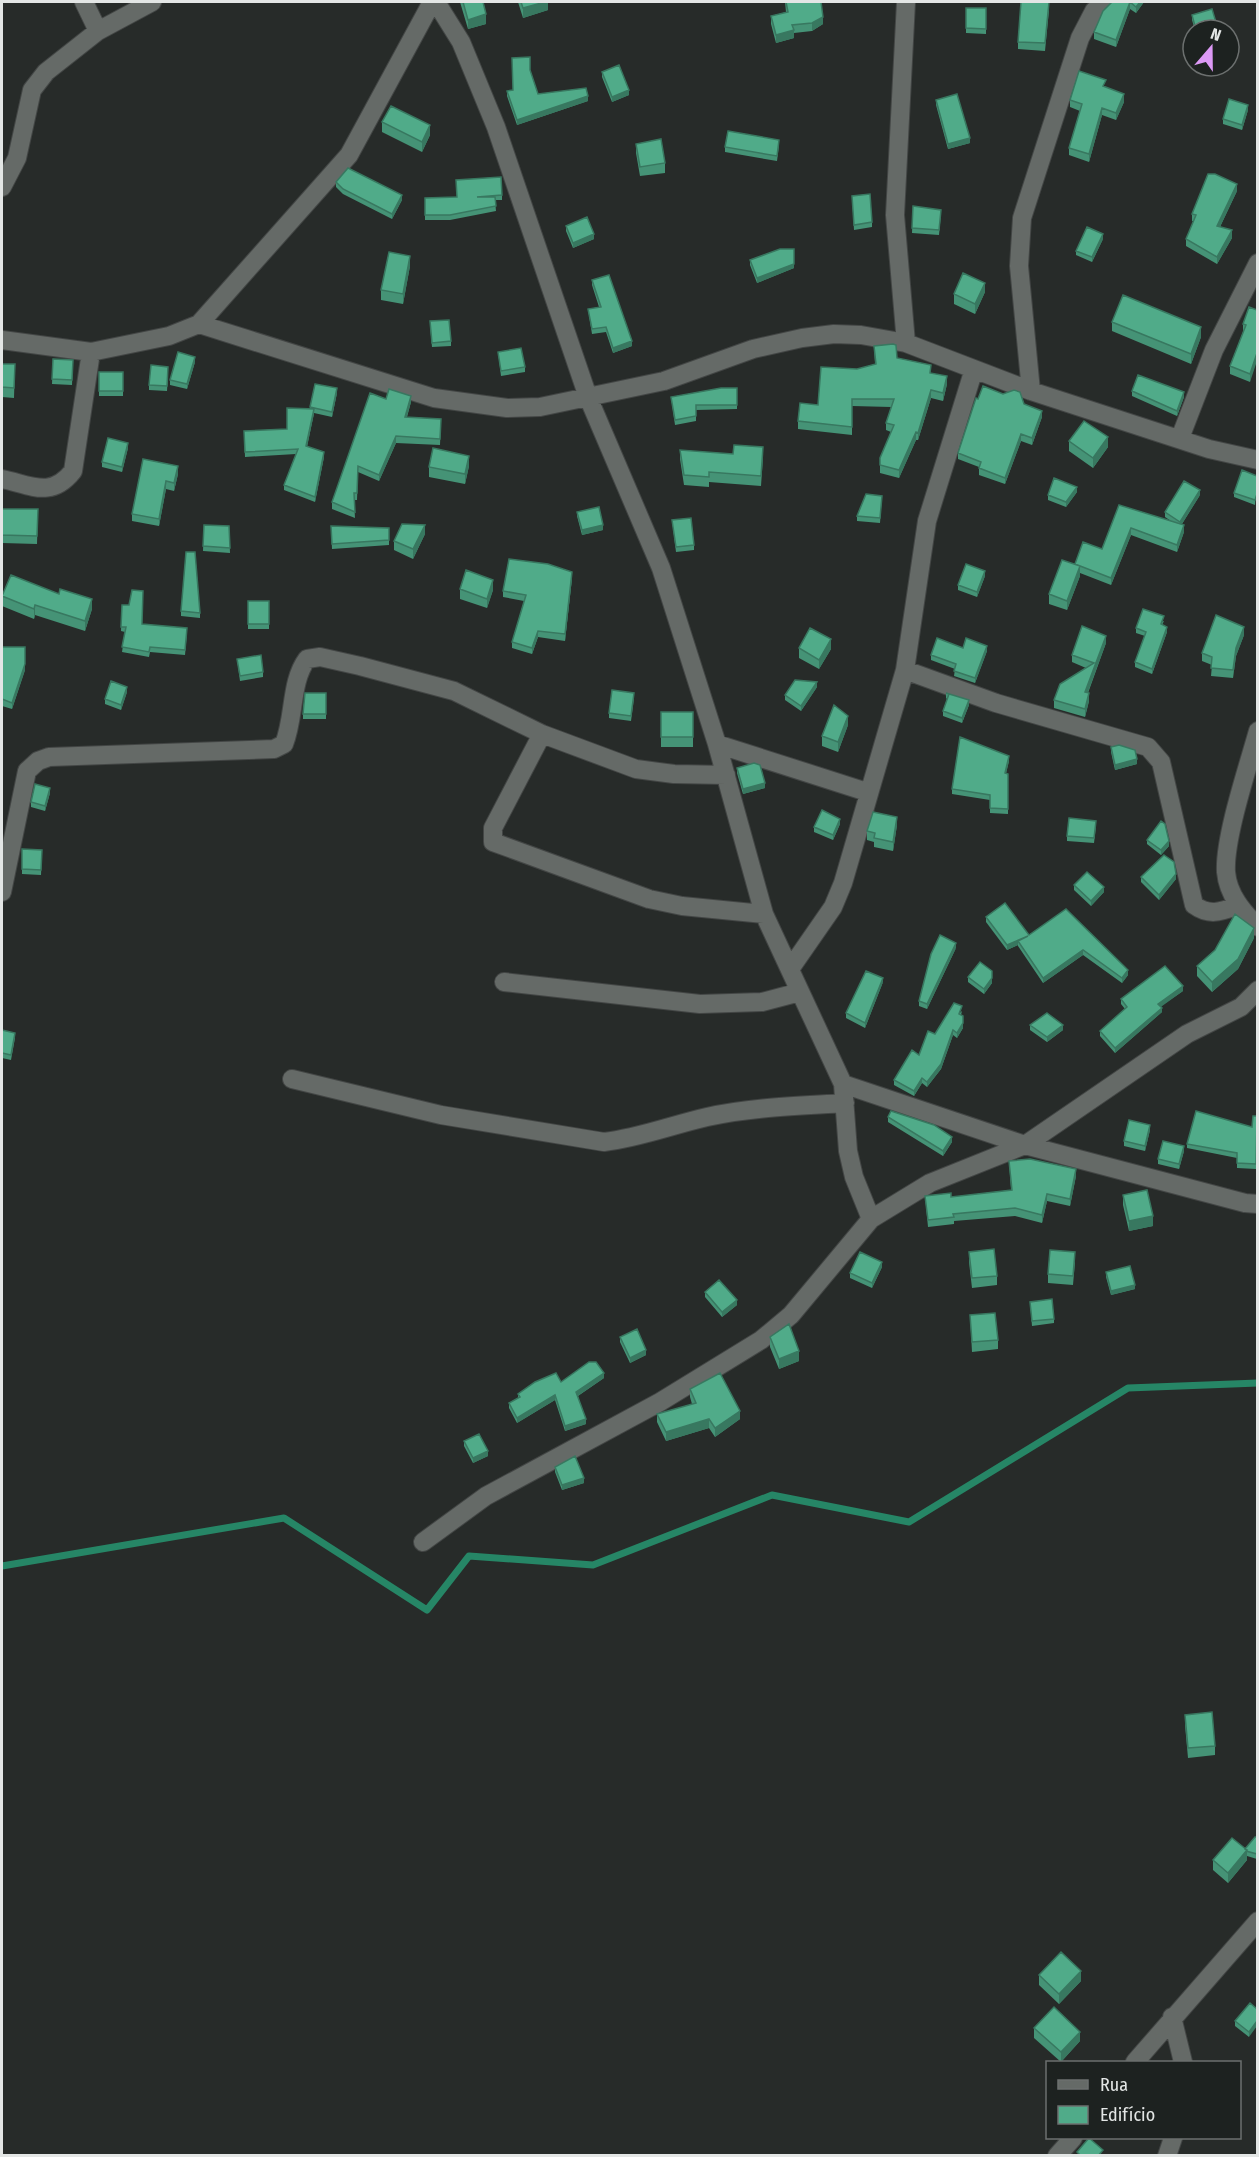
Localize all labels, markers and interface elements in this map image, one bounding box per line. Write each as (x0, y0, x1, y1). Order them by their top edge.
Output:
north arrow (1181, 18, 1241, 78)
text: N (1208, 24, 1224, 45)
legend (1046, 2061, 1241, 2139)
text: Rua (1100, 2074, 1128, 2096)
text: Edifício (1100, 2104, 1155, 2126)

